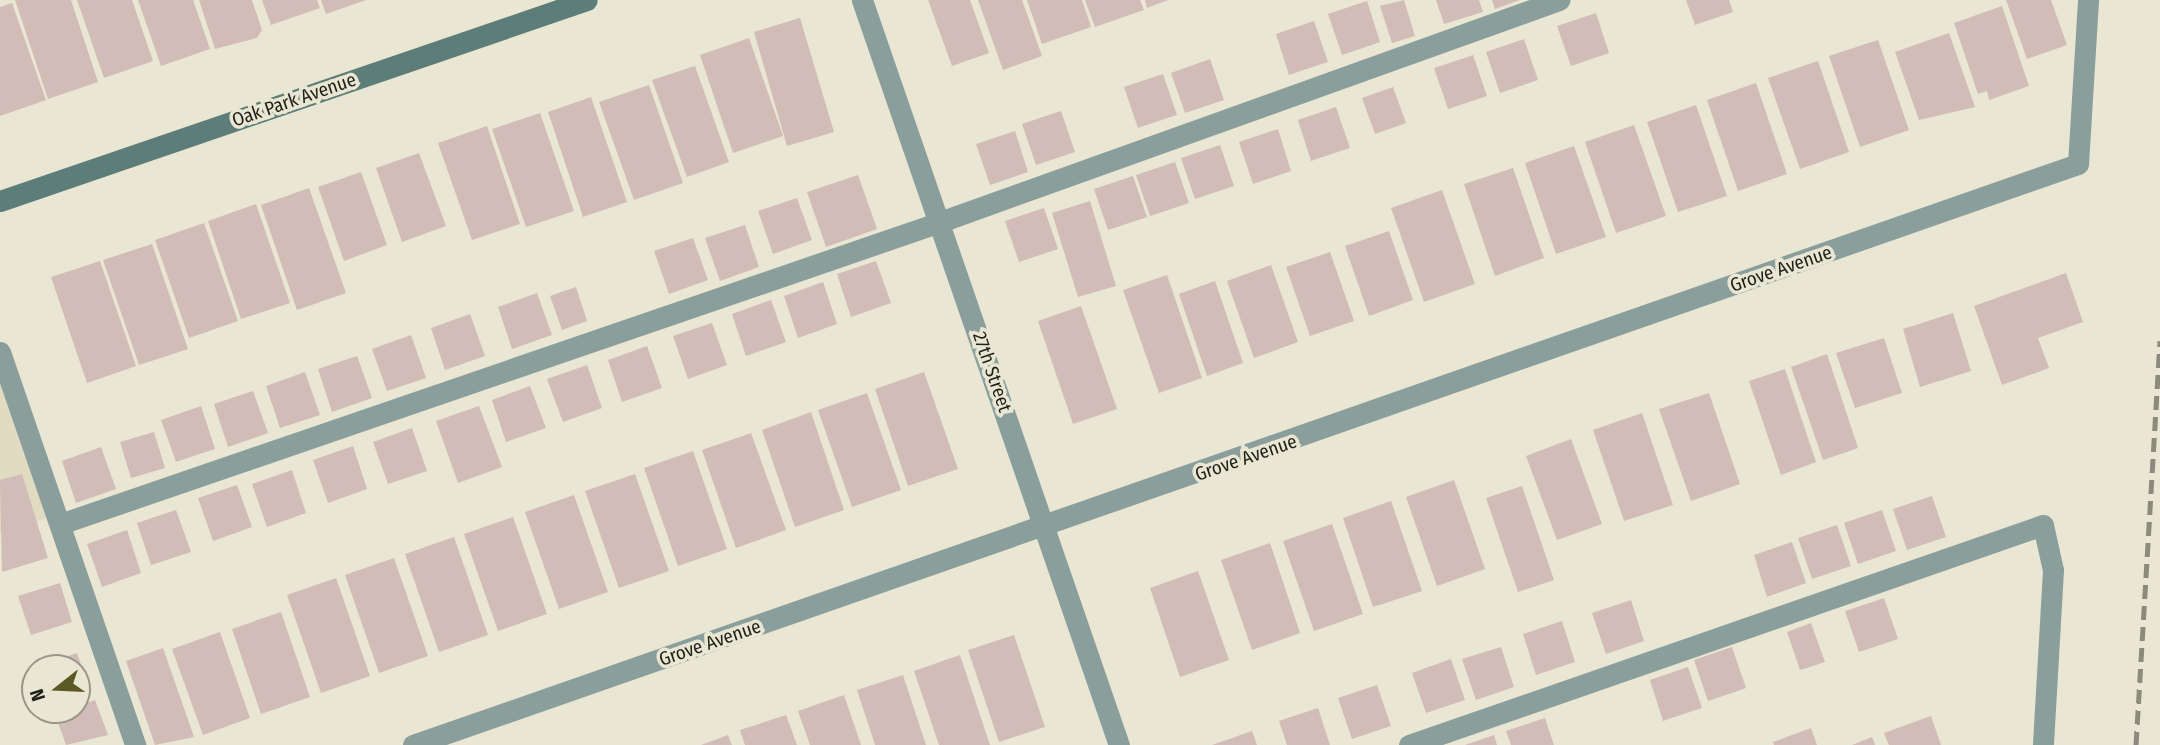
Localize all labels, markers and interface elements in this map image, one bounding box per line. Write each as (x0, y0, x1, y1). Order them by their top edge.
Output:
street label: Oak Park Avenue (229, 68, 359, 132)
street label: Grove Avenue (1727, 241, 1835, 297)
street label: 27th Street (968, 329, 1016, 415)
street label: Grove Avenue (1192, 430, 1300, 486)
street label: Grove Avenue (656, 615, 764, 671)
north arrow (21, 654, 91, 724)
text: N (25, 686, 50, 704)

